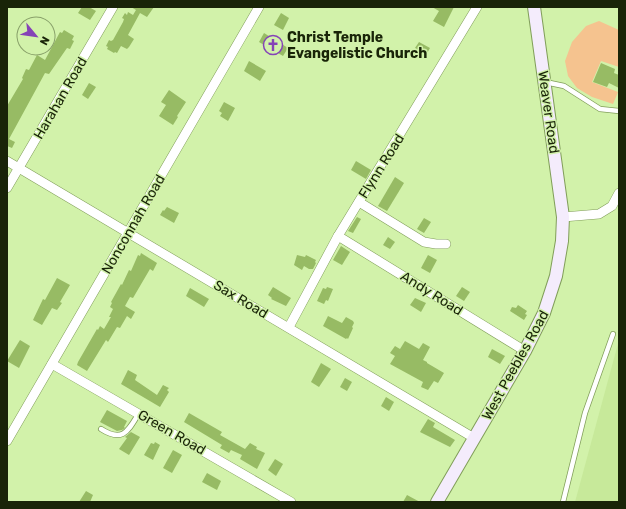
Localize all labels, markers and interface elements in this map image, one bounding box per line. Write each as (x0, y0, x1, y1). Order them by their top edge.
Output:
north arrow (16, 16, 56, 56)
place label: Christ Temple Evangelistic Church (287, 29, 427, 62)
text: N (37, 34, 52, 47)
church icon: Christ Temple Evangelistic Church (262, 34, 284, 56)
street label: Harahan Road (30, 54, 91, 142)
street label: Weaver Road (534, 70, 563, 154)
street label: Flynn Road (355, 131, 408, 202)
street label: Nonconnah Road (98, 172, 169, 277)
street label: Andy Road (397, 268, 466, 319)
street label: Sax Road (210, 277, 271, 322)
street label: West Peebles Road (478, 307, 553, 423)
street label: Green Road (135, 406, 209, 459)

